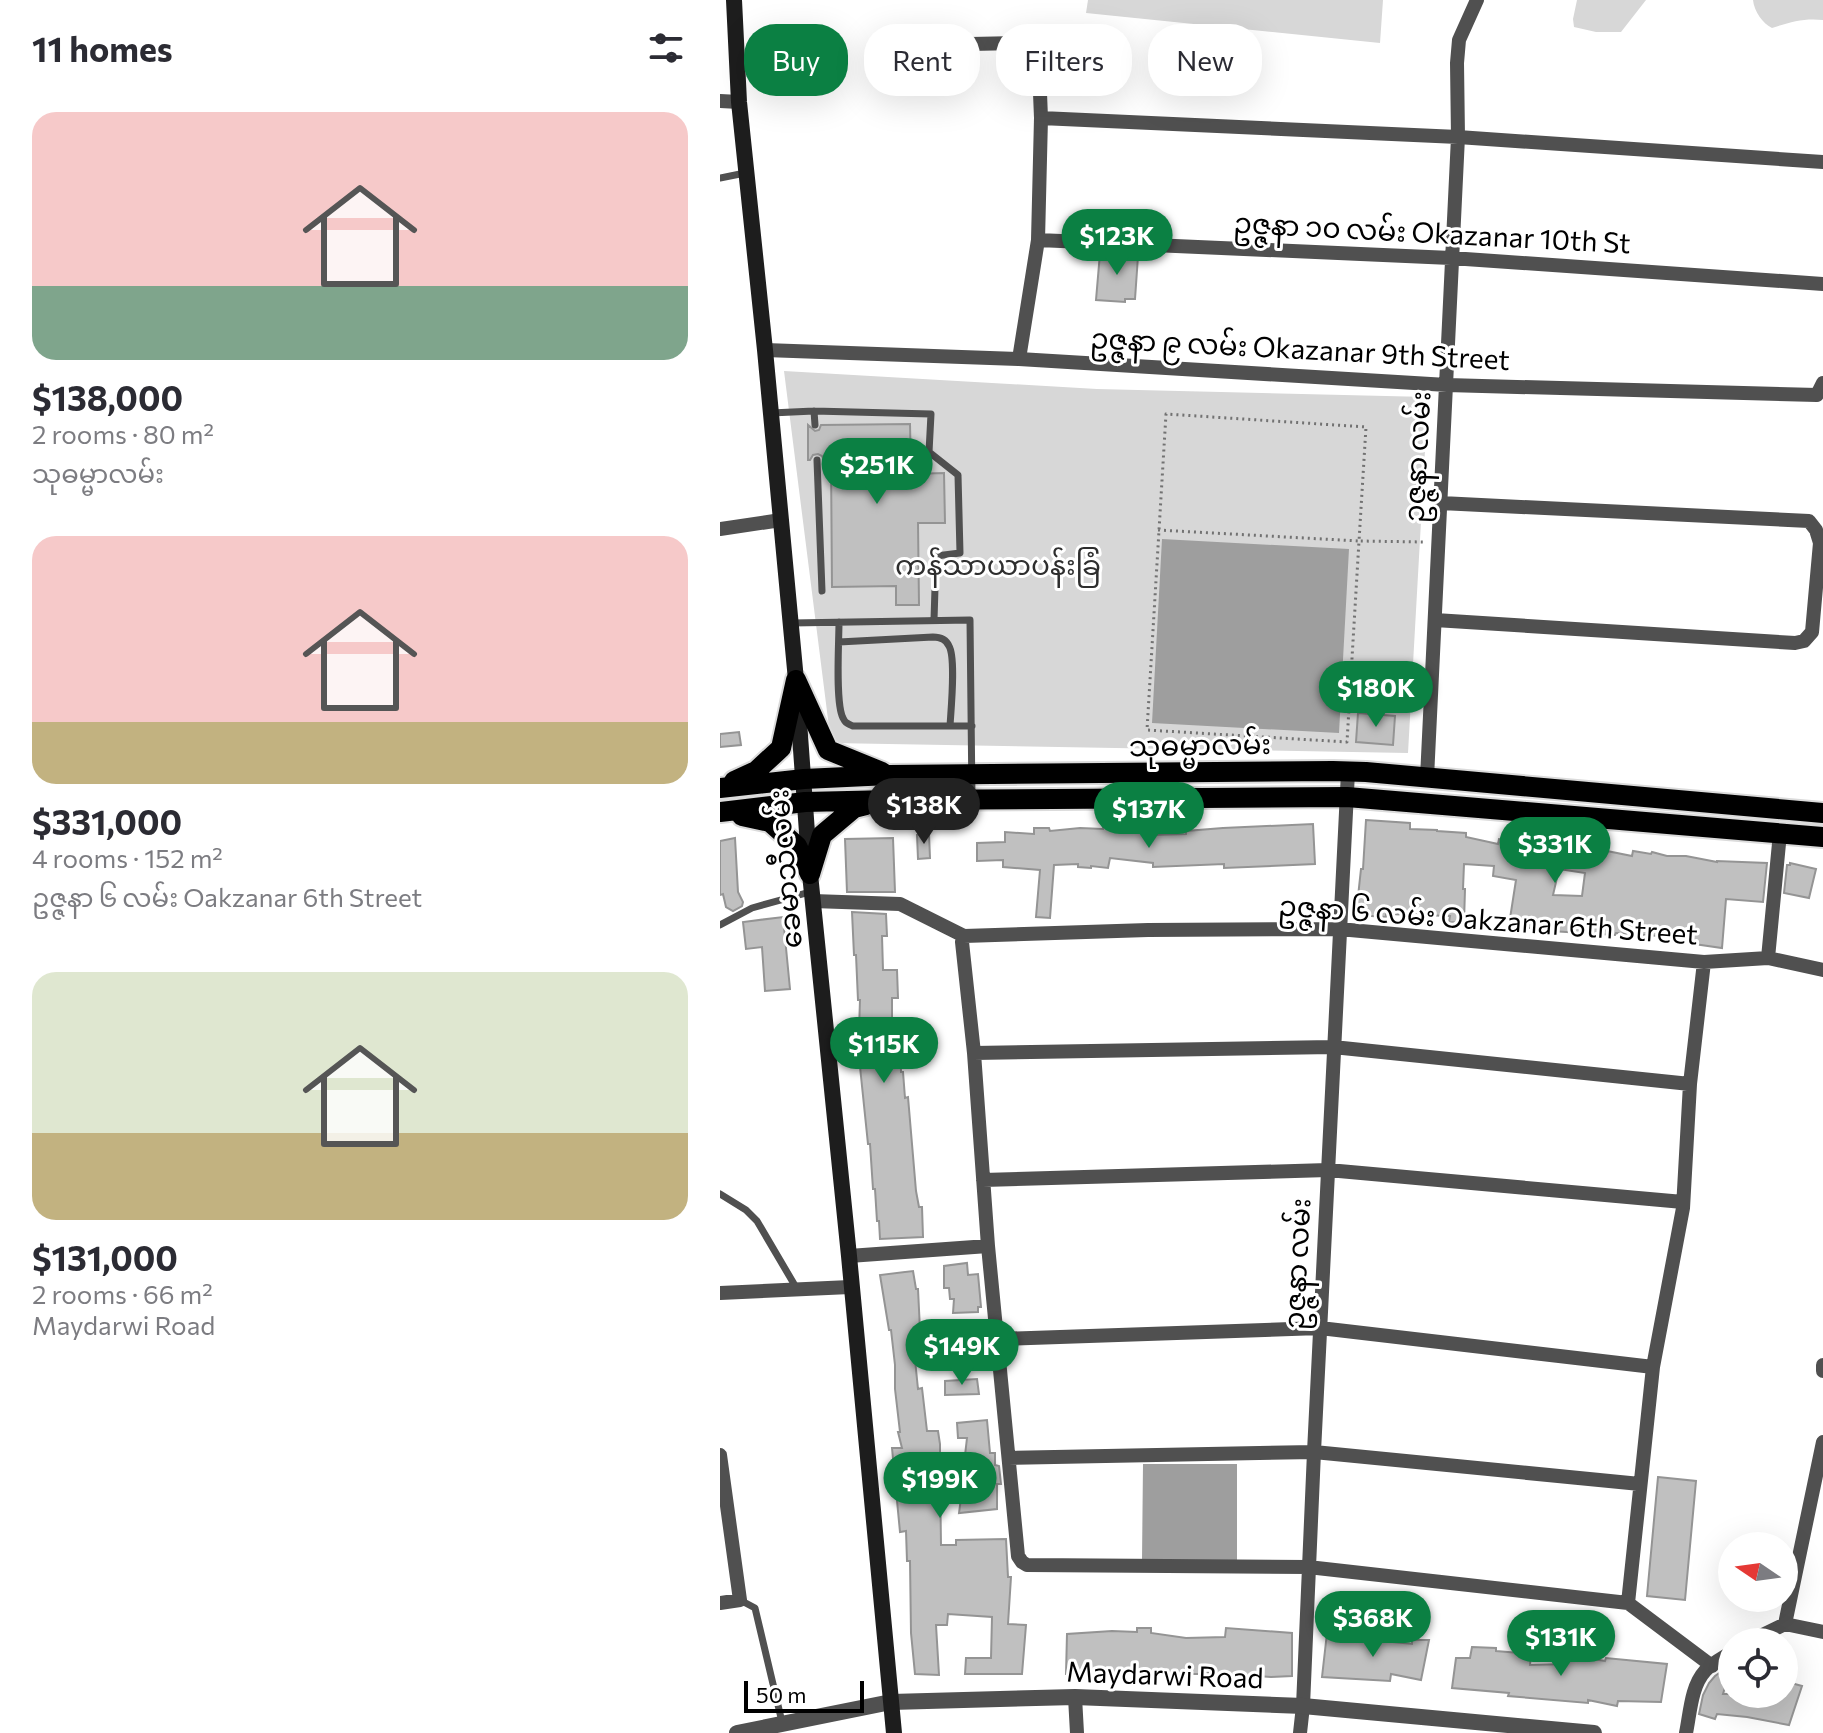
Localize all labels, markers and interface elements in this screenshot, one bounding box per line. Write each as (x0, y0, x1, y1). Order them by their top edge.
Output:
chip: Buy (744, 24, 848, 96)
chip: Rent (864, 24, 980, 96)
chip: Filters (996, 24, 1132, 96)
chip: New (1148, 24, 1262, 96)
icon: filters (644, 26, 688, 70)
text: 11 homes (32, 27, 173, 69)
icon: home (288, 164, 432, 308)
street label: ဥဇ္ဇနာ ၁၀ လမ်း Okazanar 10th St (1232, 205, 1631, 267)
pin: $123K (1061, 209, 1173, 277)
text: $123K (1080, 219, 1154, 250)
street label: ဥဇ္ဇနာ ၉ လမ်း Okazanar 9th Street (1089, 320, 1511, 384)
text: $138,000 (32, 376, 183, 418)
street label: ဥဇ္ဇနာ လမ်း (1396, 390, 1444, 524)
text: 2 rooms · 80 m² (32, 418, 214, 449)
pin: $251K (821, 438, 933, 506)
text: $251K (840, 448, 914, 479)
text: သုဓမ္မာလမ်း (32, 457, 164, 488)
park label: ကန်သာယာပန်းခြံ (895, 547, 1101, 588)
icon: home (288, 588, 432, 732)
pin: $180K (1320, 661, 1432, 729)
text: $180K (1337, 671, 1415, 702)
street label: သုဓမ္မာလမ်း (1129, 726, 1272, 770)
pin: $138K (868, 778, 980, 846)
pin: $137K (1093, 782, 1205, 850)
street label: ခေမာသီလမ်း (760, 788, 808, 950)
text: $138K (886, 788, 962, 819)
text: $137K (1112, 792, 1186, 823)
text: $331,000 (32, 800, 182, 842)
pin: $331K (1499, 817, 1611, 885)
text: $331K (1518, 827, 1593, 858)
text: 4 rooms · 152 m² (32, 842, 223, 873)
text: ဥဇ္ဇနာ ၆ လမ်း Oakzanar 6th Street (32, 881, 422, 912)
street label: ဥဇ္ဇနာ ၆ လမ်း Oakzanar 6th Street (1277, 887, 1699, 958)
pin: $115K (828, 1017, 940, 1085)
icon: home (288, 1024, 432, 1168)
text: $115K (848, 1027, 920, 1058)
street label: ဥဇ္ဇနာ လမ်း (1276, 1197, 1324, 1331)
text: $131,000 (32, 1236, 178, 1278)
text: 2 rooms · 66 m² (32, 1278, 213, 1309)
text: Maydarwi Road (32, 1309, 215, 1340)
pin: $149K (906, 1319, 1018, 1387)
text: $149K (924, 1329, 1000, 1360)
pin: $199K (884, 1452, 996, 1520)
text: $199K (902, 1462, 978, 1493)
north arrow (1718, 1532, 1798, 1612)
map controls (1718, 1532, 1798, 1708)
pin: $368K (1317, 1591, 1429, 1659)
text: $368K (1333, 1601, 1413, 1632)
pin: $131K (1505, 1610, 1617, 1678)
text: $131K (1525, 1620, 1597, 1651)
button: locate (1718, 1628, 1798, 1708)
street label: Maydarwi Road (1066, 1654, 1264, 1694)
scale bar (744, 1677, 864, 1713)
text: 50 m (756, 1681, 806, 1708)

